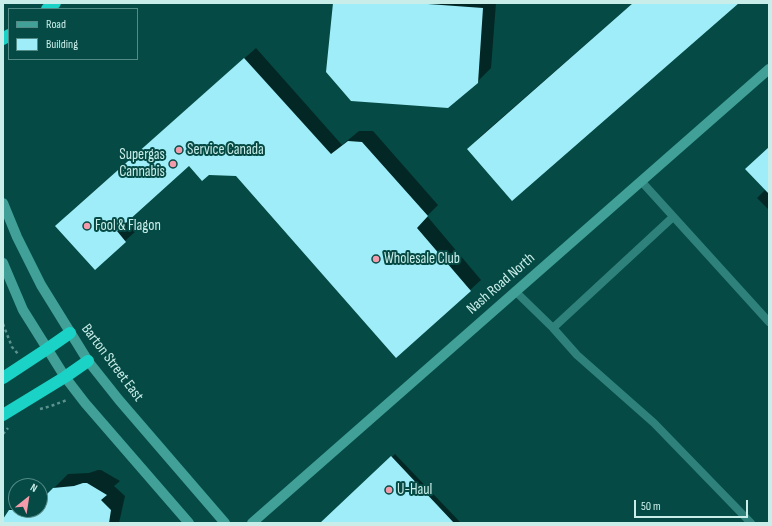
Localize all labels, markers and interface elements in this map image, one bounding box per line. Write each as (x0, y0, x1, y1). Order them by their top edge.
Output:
legend (8, 8, 138, 60)
text: Road (46, 17, 66, 32)
text: Building (46, 37, 78, 52)
place label: Service Canada (187, 141, 264, 159)
marker: Service Canada (174, 145, 184, 155)
place label: Supergas Cannabis (119, 146, 165, 181)
marker: Supergas Cannabis (168, 159, 178, 169)
place label: Fool & Flagon (95, 217, 161, 235)
marker: Fool & Flagon (82, 221, 92, 231)
place label: Wholesale Club (384, 250, 460, 268)
street label: Nash Road North (463, 250, 539, 318)
marker: Wholesale Club (371, 254, 381, 264)
street label: Barton Street East (77, 321, 147, 405)
north arrow (8, 478, 48, 518)
text: N (28, 481, 40, 495)
place label: U-Haul (397, 481, 432, 499)
marker: U-Haul (384, 485, 394, 495)
scale bar (636, 492, 750, 518)
text: 50 m (641, 499, 661, 514)

